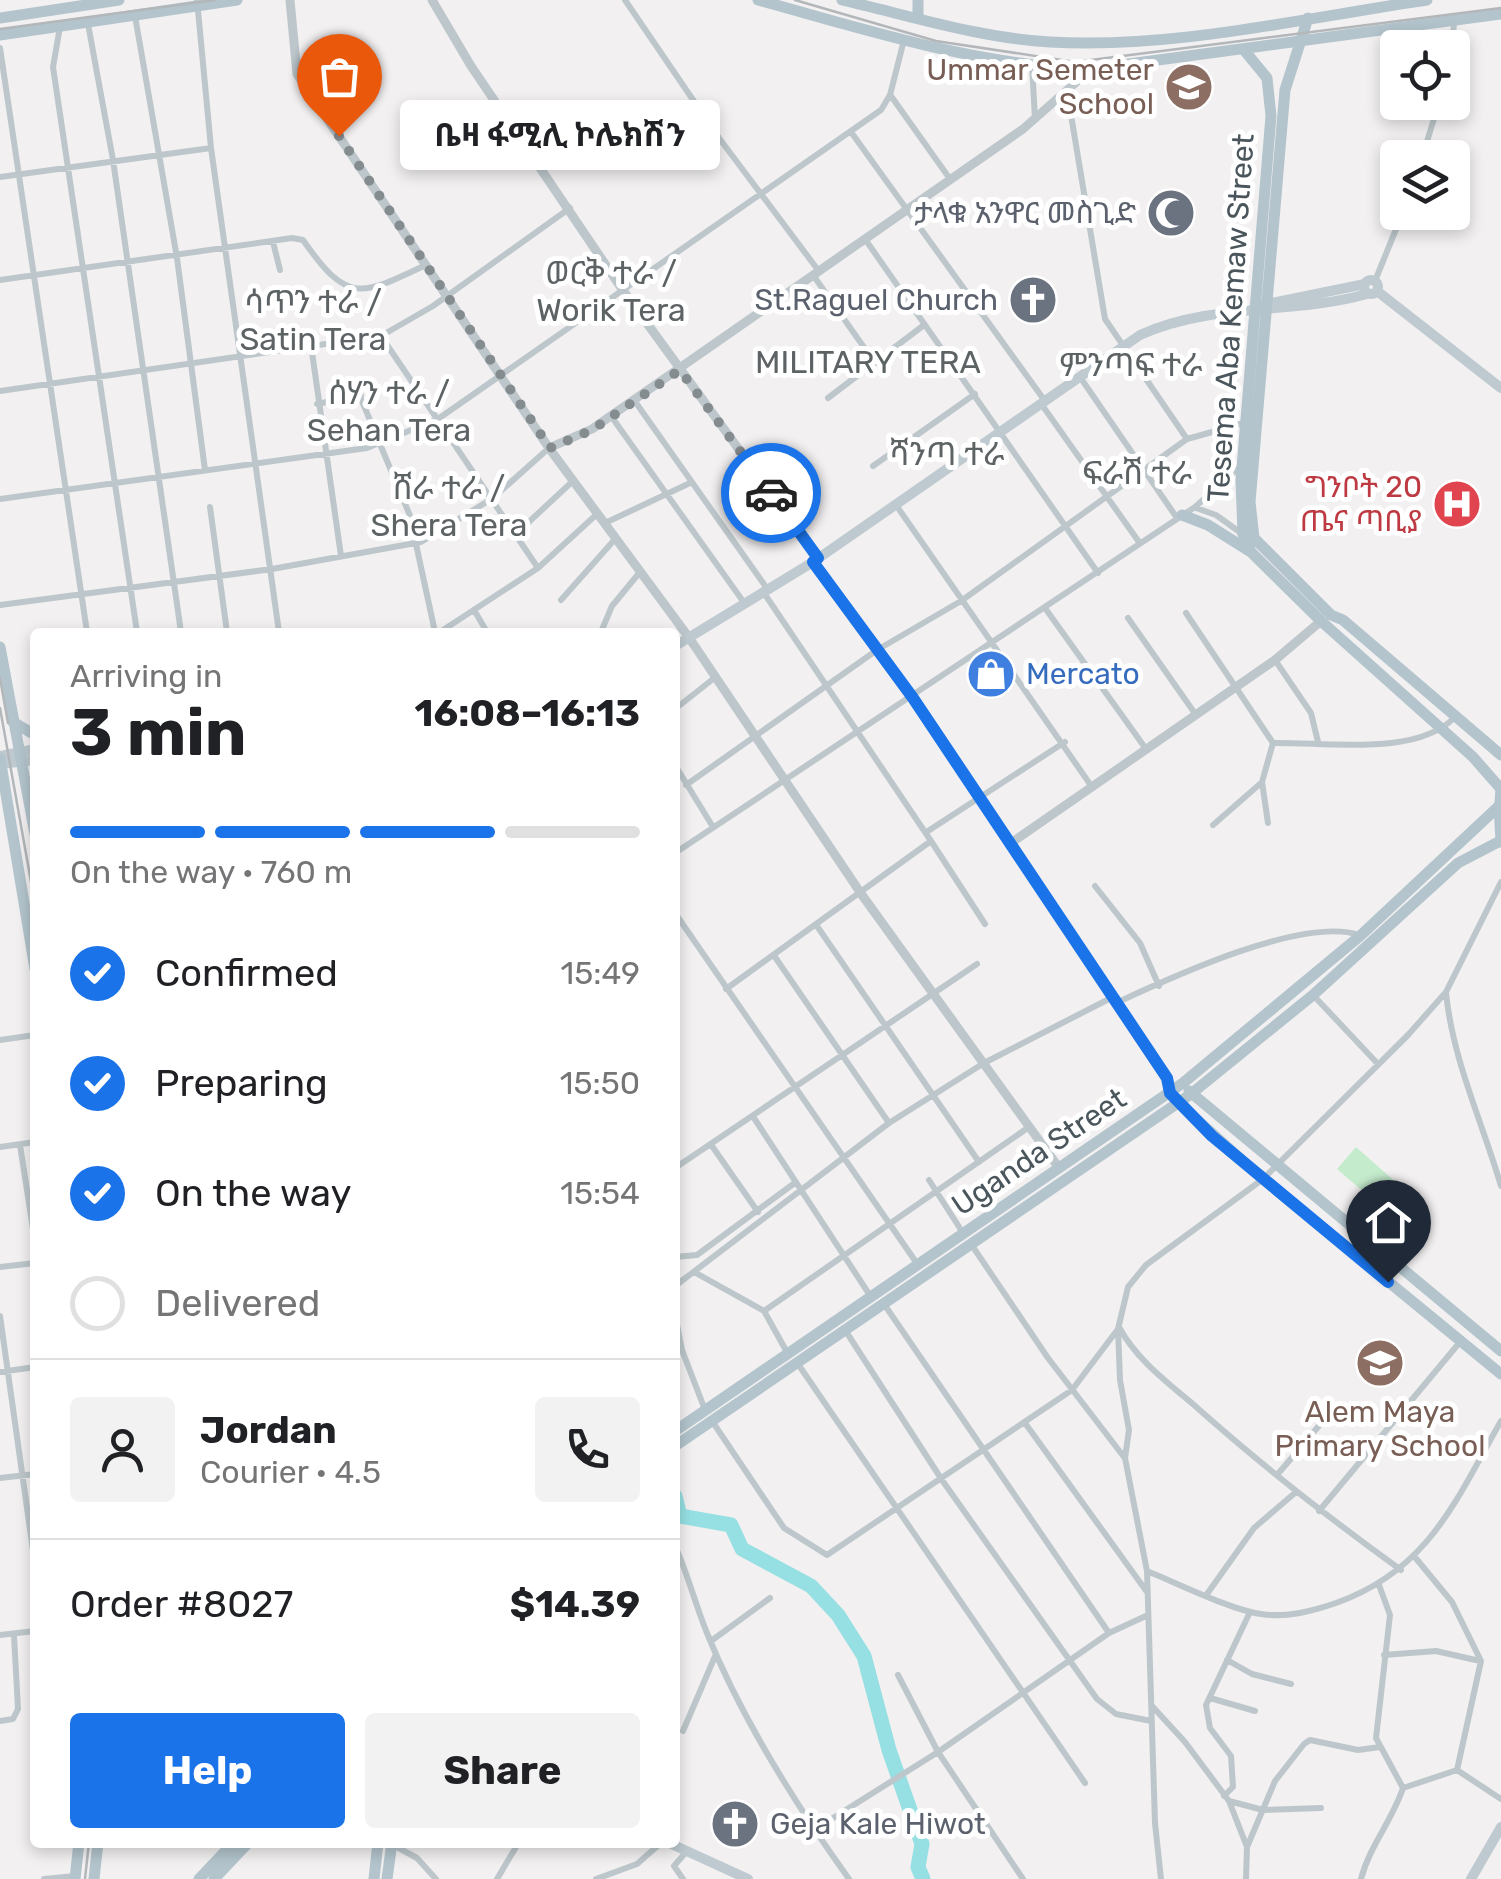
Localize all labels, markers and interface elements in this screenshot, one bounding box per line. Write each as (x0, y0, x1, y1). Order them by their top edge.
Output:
map controls (1380, 30, 1470, 230)
button: locate (1380, 30, 1470, 120)
pin (297, 34, 382, 137)
icon: bag (312, 49, 367, 104)
place label: Ummar Semeter School (926, 52, 1155, 122)
school or university icon: Ummar Semeter School (1163, 61, 1215, 113)
callout: ቤዛ ፋሚሊ ኮሌክሽን (399, 101, 719, 171)
text: ቤዛ ፋሚሊ ኮሌክሽን (434, 116, 686, 154)
street label: Tesema Aba Kemaw Street (1200, 132, 1262, 504)
button: layers (1380, 140, 1470, 230)
mosque icon: ታላቁ አንዋር መስጊድ (1145, 187, 1197, 239)
place label: ታላቁ አንዋር መስጊድ (914, 195, 1136, 231)
district label: ወርቅ ተራ / Worik Tera (536, 254, 686, 329)
church icon: St.Raguel Church (1007, 274, 1059, 326)
place label: St.Raguel Church (754, 282, 998, 318)
district label: ሳጥን ተራ / Satin Tera (239, 283, 387, 358)
district label: MILITARY TERA (755, 343, 981, 381)
district label: ምንጣፍ ተራ (1059, 346, 1203, 384)
district label: ሰሃን ተራ / Sehan Tera (307, 374, 471, 449)
district label: ሻንጣ ተራ (889, 435, 1005, 473)
courier (721, 443, 821, 543)
district label: ፍራሽ ተራ (1082, 454, 1192, 492)
icon: car (744, 466, 799, 521)
district label: ሸራ ተራ / Shera Tera (371, 469, 527, 544)
place label: ግንቦት 20 ጤና ጣቢያ (1300, 469, 1422, 539)
hospital icon: ግንቦት 20 ጤና ጣቢያ (1431, 478, 1483, 530)
shop icon: Mercato (965, 648, 1017, 700)
place label: Mercato (1026, 656, 1140, 692)
text: Arriving in (70, 657, 222, 695)
text: 16:08–16:13 (415, 690, 640, 736)
text: 3 min (70, 694, 247, 771)
text: On the way · 760 m (70, 853, 352, 891)
icon: check (70, 946, 125, 1001)
text: Confirmed (155, 950, 338, 996)
text: 15:49 (561, 954, 640, 992)
icon: check (70, 1056, 125, 1111)
text: Preparing (155, 1060, 328, 1106)
text: 15:50 (560, 1064, 640, 1102)
street label: Uganda Street (945, 1080, 1133, 1223)
icon: check (70, 1166, 125, 1221)
text: On the way (155, 1170, 351, 1216)
text: 15:54 (560, 1174, 640, 1212)
pin (1346, 1180, 1431, 1283)
icon: home (1361, 1195, 1416, 1250)
text: Delivered (155, 1280, 320, 1326)
school or university icon: Alem Maya Primary School (1354, 1337, 1406, 1389)
place label: Alem Maya Primary School (1275, 1394, 1485, 1464)
button: person (70, 1397, 175, 1502)
button: phone (535, 1397, 640, 1502)
text: Jordan (200, 1407, 337, 1453)
text: Courier · 4.5 (200, 1453, 381, 1491)
text: Order #8027 (70, 1581, 293, 1627)
text: $14.39 (510, 1581, 640, 1627)
button: Help (70, 1713, 345, 1828)
button: Share (365, 1713, 640, 1828)
church icon: Geja Kale Hiwot (709, 1798, 761, 1850)
place label: Geja Kale Hiwot (770, 1806, 986, 1842)

